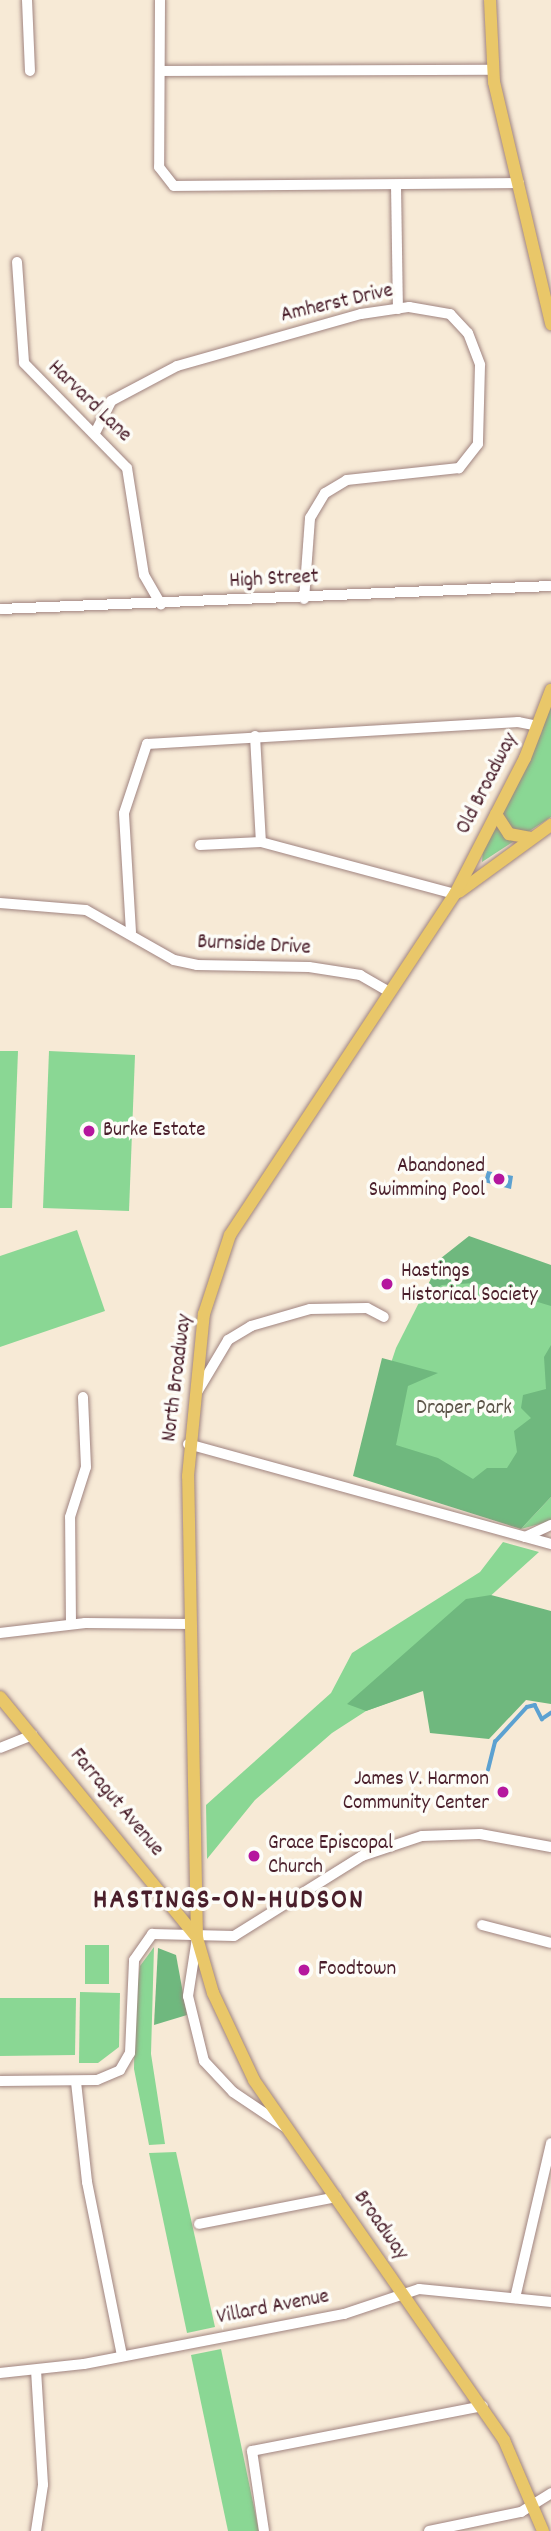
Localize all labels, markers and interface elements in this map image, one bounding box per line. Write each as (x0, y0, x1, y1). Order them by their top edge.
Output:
street label: Amherst Drive (278, 279, 396, 329)
street label: Harvard Lane (42, 356, 136, 448)
street label: High Street (229, 565, 319, 595)
street label: Old Broadway (452, 729, 524, 839)
street label: Burnside Drive (197, 930, 311, 962)
place label: Burke Estate (103, 1118, 205, 1144)
marker: Burke Estate (81, 1123, 97, 1139)
place label: Abandoned Swimming Pool (369, 1154, 485, 1204)
marker: Abandoned Swimming Pool (491, 1171, 507, 1187)
place label: Hastings Historical Society (401, 1259, 538, 1309)
marker: Hastings Historical Society (379, 1276, 395, 1292)
street label: North Broadway (158, 1313, 198, 1443)
park label: Draper Park (416, 1396, 512, 1422)
street label: Farragut Avenue (64, 1744, 168, 1862)
place label: James V. Harmon Community Center (343, 1767, 489, 1817)
marker: James V. Harmon Community Center (495, 1784, 511, 1800)
place label: Grace Episcopal Church (268, 1831, 393, 1881)
marker: Grace Episcopal Church (246, 1848, 262, 1864)
district label: HASTINGS-ON-HUDSON (95, 1885, 363, 1919)
place label: Foodtown (318, 1957, 396, 1983)
marker: Foodtown (296, 1962, 312, 1978)
street label: Broadway (347, 2187, 413, 2265)
street label: Villard Avenue (215, 2285, 331, 2331)

